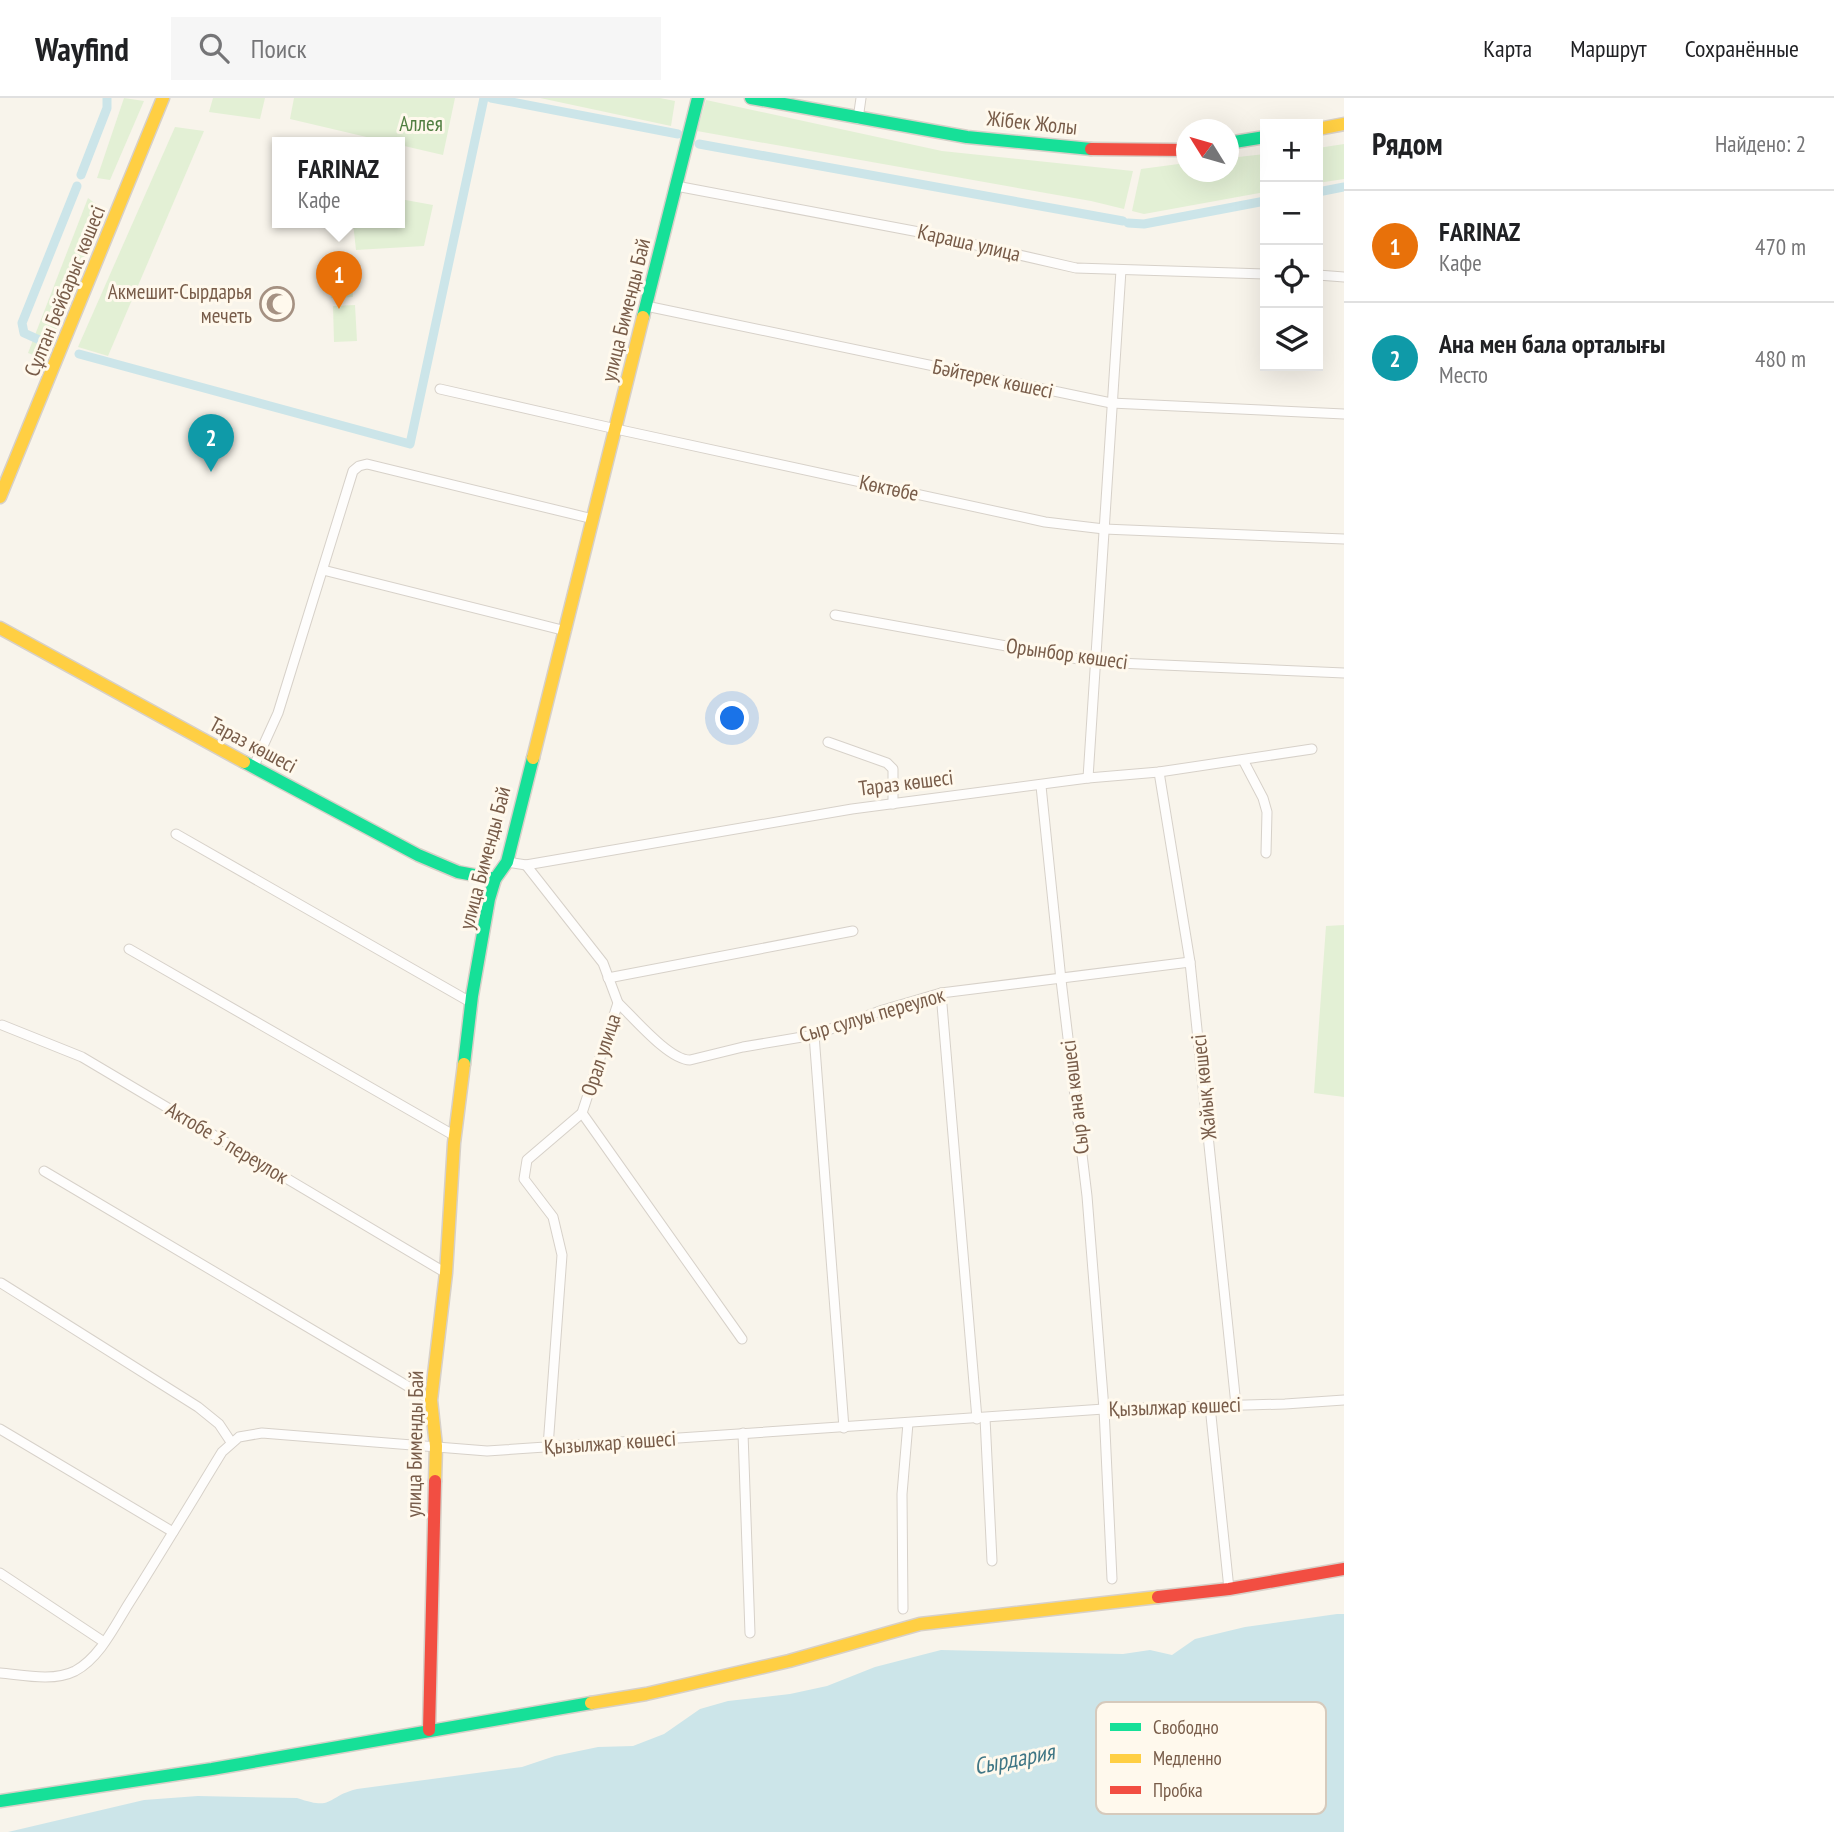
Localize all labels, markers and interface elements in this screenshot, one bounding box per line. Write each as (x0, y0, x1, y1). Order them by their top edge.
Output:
search box (171, 17, 661, 80)
text: Wayfind (35, 27, 129, 70)
icon: search (195, 29, 233, 67)
text: Поиск (251, 32, 306, 65)
text: Карта (1483, 33, 1532, 64)
text: Маршрут (1570, 33, 1647, 64)
text: Сохранённые (1685, 33, 1799, 64)
street label: Жібек Жолы (985, 104, 1079, 141)
park label: Аллея (399, 110, 443, 137)
north arrow (1176, 119, 1239, 182)
map controls (1260, 119, 1323, 371)
button: + (1260, 119, 1323, 182)
text: Рядом (1372, 124, 1443, 163)
text: Найдено: 2 (1715, 129, 1806, 158)
popup (272, 137, 405, 228)
text: FARINAZ (298, 152, 379, 185)
button: − (1260, 182, 1323, 245)
text: Кафе (298, 185, 341, 214)
street label: Сұлтан Бейбарыс көшесі (18, 201, 111, 380)
text: FARINAZ (1439, 215, 1520, 248)
street label: Караша улица (915, 218, 1023, 267)
text: 1 (1390, 232, 1401, 261)
text: 470 m (1755, 232, 1806, 261)
street label: улица Бименды Бай (595, 235, 656, 384)
button: locate (1260, 245, 1323, 308)
text: Кафе (1439, 248, 1482, 277)
pin: 1 (316, 251, 362, 309)
place label: Акмешит-Сырдарья мечеть (108, 278, 252, 329)
mosque icon: Акмешит-Сырдарья мечеть (258, 285, 296, 323)
button: layers (1260, 308, 1323, 371)
text: Ана мен бала орталығы (1439, 327, 1665, 360)
text: 2 (1390, 344, 1401, 373)
text: 480 m (1755, 344, 1806, 373)
street label: Бәйтерек көшесі (930, 353, 1056, 404)
text: Место (1439, 360, 1488, 389)
pin: 2 (188, 414, 234, 472)
street label: Көктөбе (857, 468, 921, 507)
street label: Орынбор көшесі (1004, 632, 1130, 675)
your location (715, 701, 749, 735)
street label: Тараз көшесі (205, 710, 302, 779)
street label: Тараз көшесі (857, 763, 955, 802)
street label: улица Бименды Бай (452, 783, 517, 932)
street label: Сыр сулуы переулок (796, 981, 948, 1048)
street label: Орал улица (575, 1010, 627, 1099)
street label: Жайық көшесі (1185, 1033, 1223, 1142)
street label: Сыр ана көшесі (1054, 1038, 1095, 1156)
street label: Актобе 3 переулок (161, 1095, 293, 1190)
street label: улица Бименды Бай (400, 1370, 429, 1518)
street label: Қызылжар көшесі (1108, 1391, 1242, 1422)
street label: Қызылжар көшесі (543, 1424, 677, 1461)
legend (1096, 1702, 1326, 1814)
text: Свободно (1153, 1715, 1219, 1739)
water label: Сырдария (971, 1736, 1059, 1780)
text: Медленно (1153, 1746, 1222, 1770)
text: Пробка (1153, 1778, 1203, 1802)

